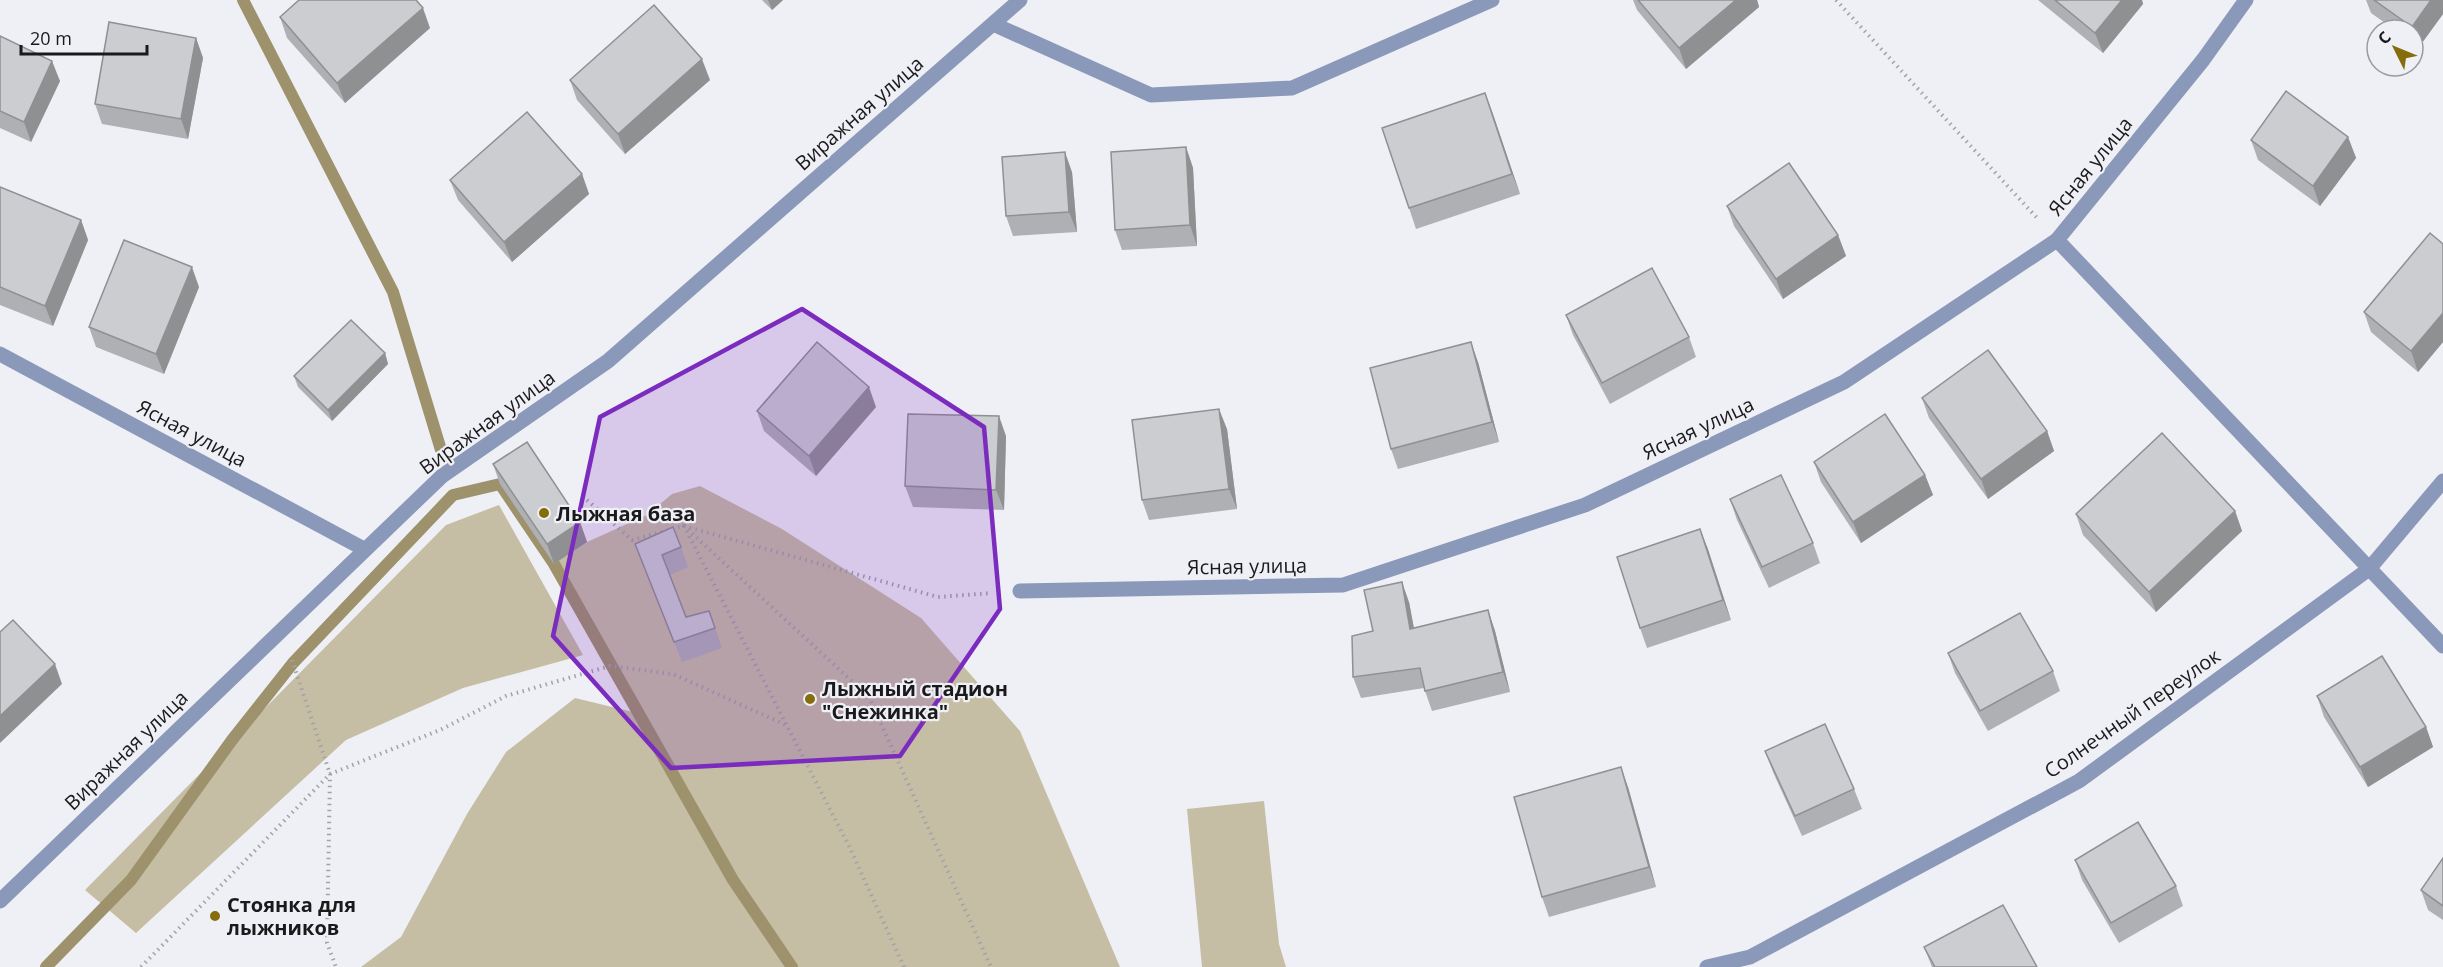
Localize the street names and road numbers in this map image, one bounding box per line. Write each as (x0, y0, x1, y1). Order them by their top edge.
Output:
street label: Виражная улица (789, 50, 929, 176)
street label: Ясная улица (2042, 111, 2138, 221)
street label: Виражная улица (414, 364, 560, 480)
street label: Ясная улица (1638, 390, 1758, 466)
street label: Ясная улица (133, 393, 251, 473)
street label: Ясная улица (1187, 551, 1307, 581)
street label: Солнечный переулок (2039, 642, 2226, 784)
street label: Виражная улица (59, 684, 193, 816)

